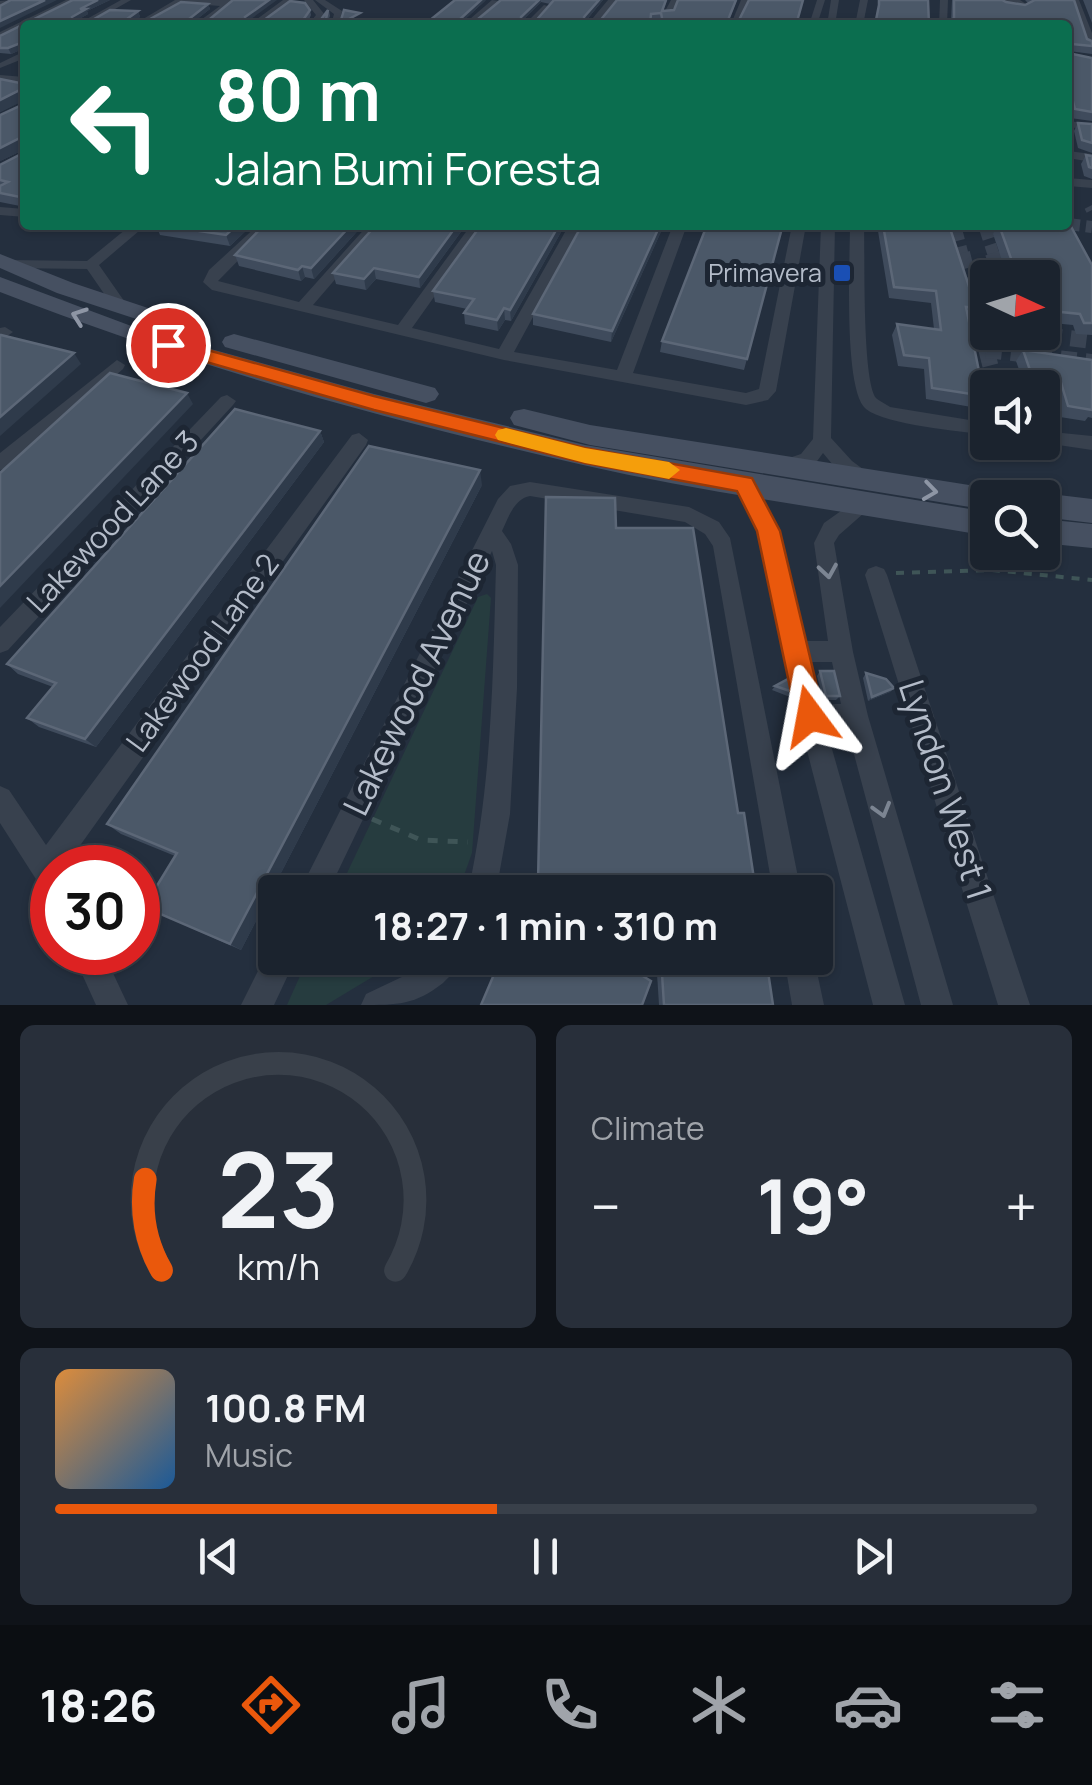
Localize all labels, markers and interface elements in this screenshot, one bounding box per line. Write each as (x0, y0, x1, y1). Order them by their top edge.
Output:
text: 80 m (215, 46, 381, 142)
icon: left (50, 60, 180, 190)
text: Jalan Bumi Foresta (215, 137, 601, 199)
place label: Primavera (708, 255, 822, 290)
north arrow (970, 260, 1060, 350)
map controls (970, 260, 1060, 570)
marker: Primavera (831, 262, 853, 284)
pin (126, 303, 211, 388)
one-way arrow (72, 307, 89, 328)
icon: arrive (141, 318, 196, 373)
button: sound (970, 370, 1060, 460)
street label: Lakewood Lane 3 (17, 421, 207, 621)
one-way arrow (922, 480, 939, 501)
button: search (970, 480, 1060, 570)
street label: Lakewood Avenue (331, 542, 501, 823)
street label: Lakewood Lane 2 (116, 545, 288, 759)
one-way arrow (817, 563, 838, 579)
position arrow (758, 664, 862, 768)
street label: Lyndon West 1 (888, 674, 1004, 906)
one-way arrow (871, 801, 892, 818)
speed limit sign: 30 (30, 845, 160, 975)
text: 18:27 · 1 min · 310 m (373, 899, 718, 951)
text: Climate (591, 1106, 705, 1150)
text: 23 (217, 1117, 339, 1259)
text: 19° (756, 1154, 870, 1257)
text: − (591, 1168, 621, 1244)
text: + (1005, 1168, 1037, 1244)
text: km/h (236, 1242, 320, 1291)
text: 100.8 FM (205, 1381, 366, 1433)
text: Music (205, 1433, 293, 1477)
icon: previous (191, 1529, 246, 1584)
icon: pause (518, 1529, 573, 1584)
icon: next (846, 1529, 901, 1584)
icon: directions (236, 1670, 306, 1740)
icon: music (386, 1670, 456, 1740)
icon: phone (535, 1670, 605, 1740)
icon: climate (684, 1670, 754, 1740)
icon: car (833, 1670, 903, 1740)
icon: filters (982, 1670, 1052, 1740)
text: 18:26 (40, 1674, 157, 1736)

